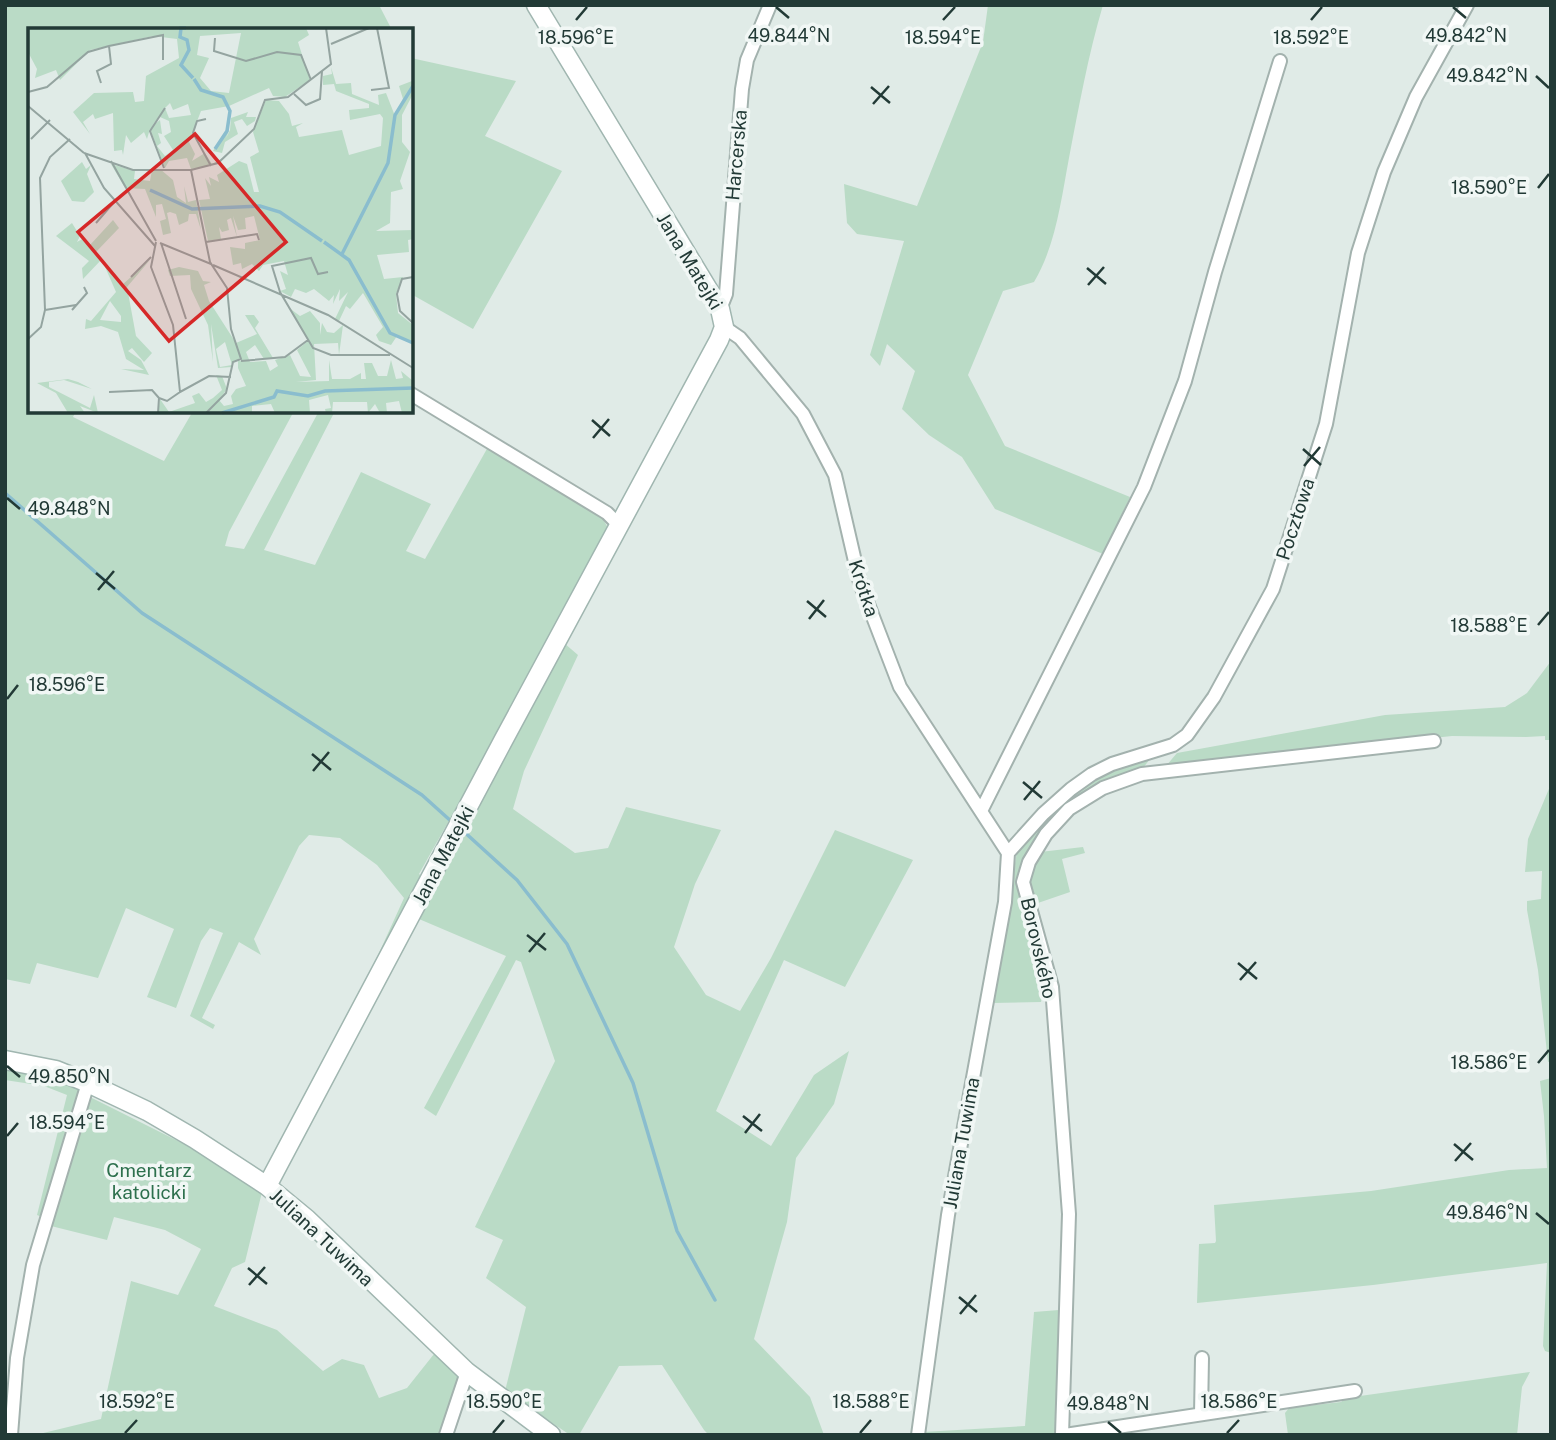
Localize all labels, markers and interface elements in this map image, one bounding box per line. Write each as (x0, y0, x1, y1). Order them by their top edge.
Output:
text: 49.844°N (748, 25, 830, 46)
text: 49.842°N (1425, 25, 1507, 46)
text: 18.596°E (538, 27, 614, 48)
text: 18.594°E (905, 27, 981, 48)
text: 18.592°E (1273, 27, 1349, 48)
inset map (28, 28, 413, 413)
text: 49.842°N (1446, 65, 1528, 86)
street label: Harcerska (721, 109, 751, 201)
text: 18.590°E (1451, 177, 1527, 198)
street label: Jana Matejki (652, 209, 728, 313)
street label: Pocztowa (1271, 475, 1319, 563)
text: 49.848°N (27, 498, 111, 519)
street label: Krótka (844, 557, 884, 619)
text: 18.588°E (1450, 615, 1528, 636)
text: 18.596°E (29, 674, 105, 695)
street label: Jana Matejki (408, 802, 478, 908)
street label: Borovského (1017, 895, 1061, 1001)
text: 18.586°E (1451, 1052, 1527, 1073)
text: 49.850°N (28, 1066, 110, 1087)
street label: Juliana Tuwima (939, 1075, 983, 1211)
text: 18.594°E (29, 1112, 105, 1133)
park label: Cmentarz katolicki (106, 1159, 192, 1203)
street label: Juliana Tuwima (266, 1184, 378, 1290)
text: 49.846°N (1446, 1202, 1528, 1223)
text: 18.592°E (99, 1391, 175, 1412)
text: 18.590°E (466, 1391, 542, 1412)
text: 18.588°E (832, 1391, 910, 1412)
text: 18.586°E (1201, 1391, 1277, 1412)
text: 49.848°N (1066, 1393, 1150, 1414)

